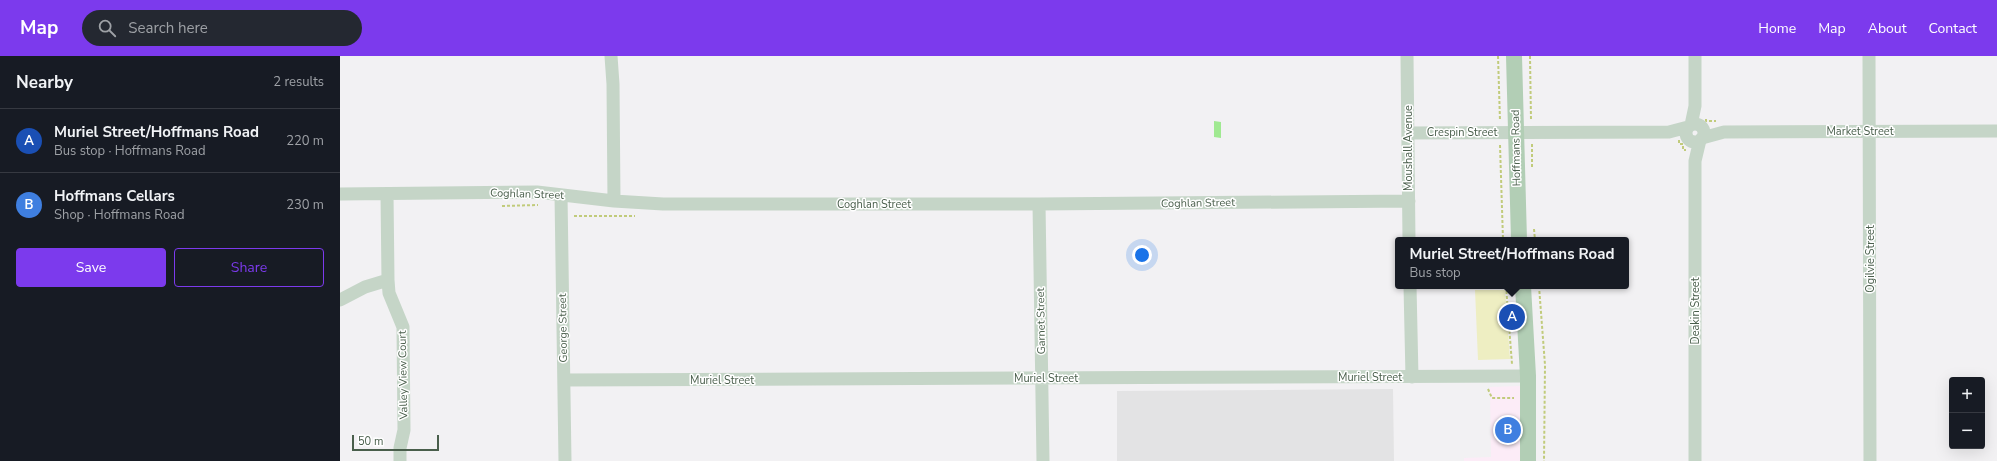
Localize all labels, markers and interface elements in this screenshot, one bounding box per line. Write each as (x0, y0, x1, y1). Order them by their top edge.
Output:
search box (82, 10, 362, 46)
text: Map (20, 15, 58, 41)
icon: search (96, 17, 118, 39)
text: Search here (128, 18, 208, 38)
text: Home (1758, 19, 1796, 38)
text: Map (1818, 19, 1846, 38)
text: About (1868, 19, 1907, 38)
text: Contact (1929, 19, 1977, 38)
text: Nearby (16, 71, 73, 94)
text: 2 results (273, 73, 324, 91)
street label: Moushall Avenue (1401, 105, 1416, 191)
street label: Hoffmans Road (1508, 109, 1524, 187)
text: Muriel Street/Hoffmans Road (54, 122, 259, 142)
street label: Market Street (1826, 124, 1894, 139)
street label: Crespin Street (1427, 125, 1497, 140)
text: A (24, 132, 34, 150)
text: 220 m (286, 132, 324, 150)
text: Bus stop · Hoffmans Road (54, 142, 206, 160)
street label: Coghlan Street (490, 185, 564, 203)
text: Hoffmans Cellars (54, 186, 175, 206)
street label: Coghlan Street (1161, 195, 1235, 211)
text: B (25, 196, 33, 214)
text: 230 m (286, 196, 324, 214)
street label: Coghlan Street (837, 197, 911, 212)
text: Shop · Hoffmans Road (54, 206, 185, 224)
street label: Ogilvie Street (1863, 225, 1878, 293)
popup (1395, 237, 1629, 289)
text: Muriel Street/Hoffmans Road (1410, 244, 1614, 264)
your location (1132, 245, 1152, 265)
button: Save (16, 248, 166, 287)
button: Share (174, 248, 324, 287)
text: Bus stop (1410, 264, 1461, 282)
street label: Deakin Street (1688, 277, 1703, 344)
street label: Garnet Street (1033, 287, 1049, 354)
street label: George Street (555, 293, 571, 363)
pin: A (1499, 302, 1525, 332)
street label: Valley View Court (395, 330, 411, 421)
street label: Muriel Street (1338, 370, 1402, 385)
street label: Muriel Street (1014, 371, 1078, 386)
street label: Muriel Street (690, 373, 754, 388)
map controls (1949, 377, 1985, 449)
button: + (1949, 377, 1985, 413)
button: − (1949, 413, 1985, 449)
pin: B (1495, 415, 1521, 445)
scale bar (352, 433, 439, 452)
text: 50 m (358, 434, 383, 449)

